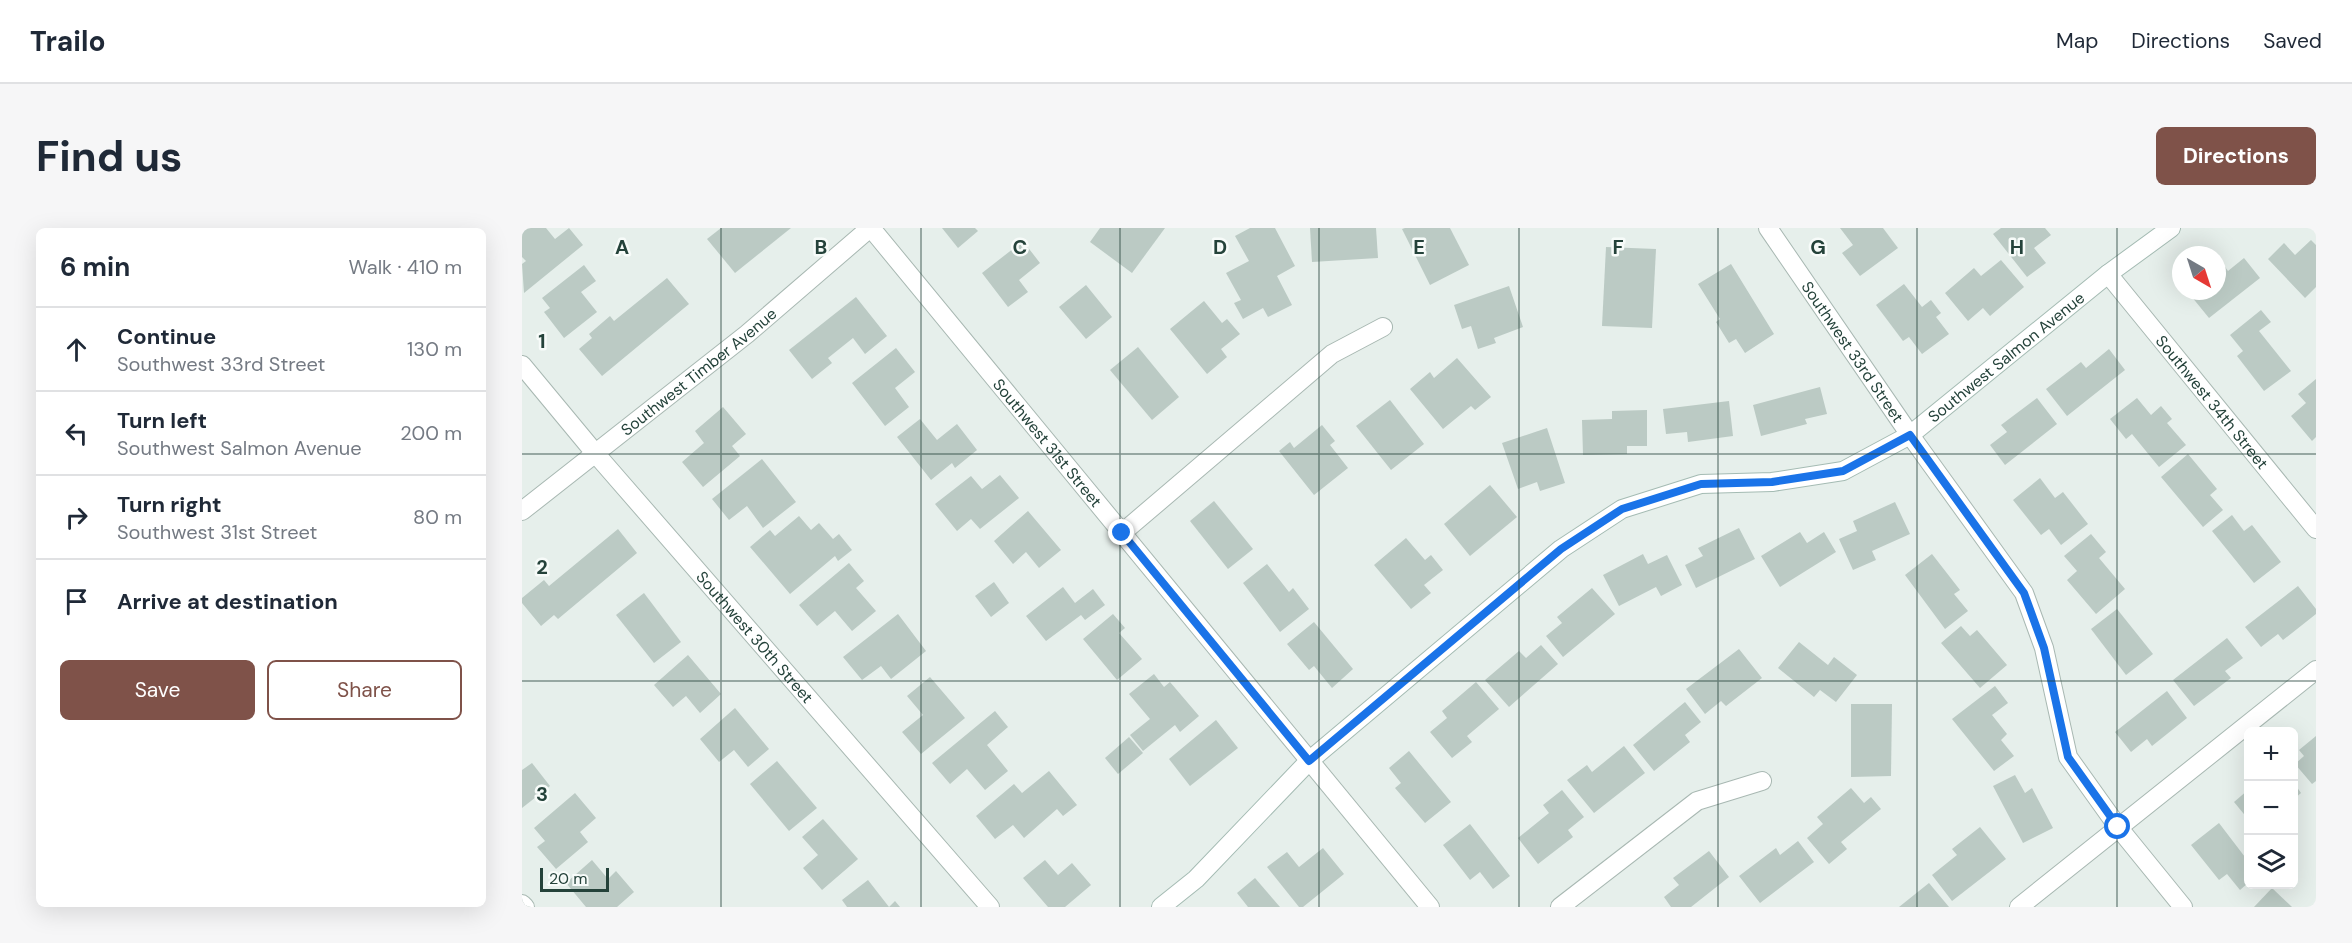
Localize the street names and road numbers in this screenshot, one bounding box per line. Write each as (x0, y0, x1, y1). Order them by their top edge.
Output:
street label: Southwest 33rd Street (1797, 277, 1909, 426)
street label: Southwest Salmon Avenue (1923, 287, 2089, 427)
street label: Southwest Timber Avenue (616, 303, 781, 440)
street label: Southwest 34th Street (2151, 331, 2273, 473)
street label: Southwest 31st Street (989, 374, 1107, 511)
street label: Southwest 30th Street (692, 566, 818, 707)

